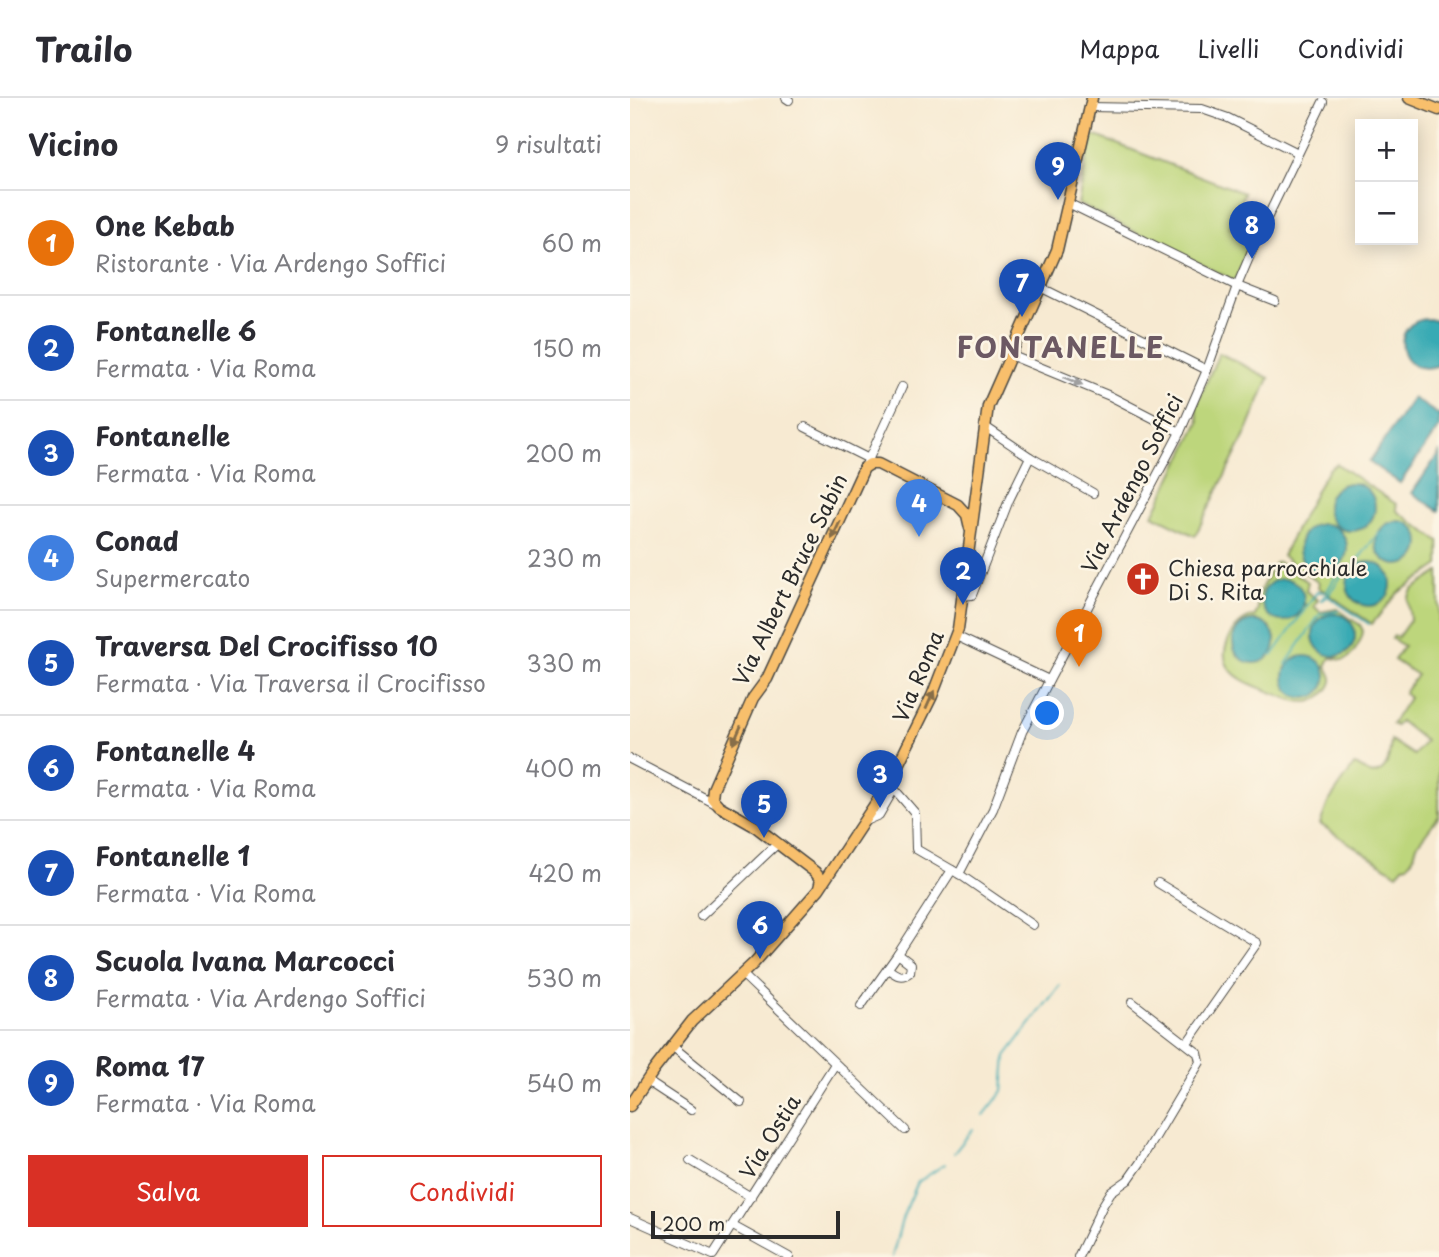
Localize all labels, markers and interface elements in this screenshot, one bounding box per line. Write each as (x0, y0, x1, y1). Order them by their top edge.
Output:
text: Trailo (35, 23, 132, 73)
text: Mappa (1080, 30, 1159, 66)
text: Livelli (1197, 30, 1260, 66)
text: Condividi (1298, 30, 1404, 66)
map controls (1355, 119, 1418, 245)
button: + (1355, 119, 1418, 182)
text: Vicino (28, 121, 118, 166)
text: 9 risultati (495, 126, 602, 161)
pin: 9 (1035, 142, 1081, 200)
button: − (1355, 182, 1418, 245)
pin: 8 (1229, 201, 1275, 259)
text: One Kebab (95, 206, 235, 245)
text: 1 (46, 225, 57, 260)
text: 60 m (542, 225, 602, 260)
text: Ristorante · Via Ardengo Soffici (95, 245, 446, 280)
pin: 7 (999, 259, 1045, 317)
text: Fontanelle 6 (95, 311, 256, 350)
district label: FONTANELLE (957, 325, 1165, 368)
text: 2 (43, 330, 59, 365)
text: 150 m (533, 330, 602, 365)
text: Fermata · Via Roma (95, 350, 315, 385)
one-way arrow (1062, 375, 1083, 386)
street label: Via Ardengo Soffici (1072, 388, 1190, 578)
text: Fontanelle (95, 416, 230, 455)
text: 3 (43, 435, 59, 470)
text: 200 m (525, 435, 602, 470)
text: Fermata · Via Roma (95, 455, 315, 490)
street label: Via Albert Bruce Sabin (724, 467, 854, 691)
pin: 4 (896, 479, 942, 537)
one-way arrow (830, 520, 841, 541)
text: Conad (95, 521, 179, 560)
text: 4 (43, 540, 59, 575)
text: 230 m (527, 540, 602, 575)
pin: 2 (940, 547, 986, 605)
place label: Chiesa parrocchiale Di S. Rita (1168, 551, 1368, 607)
text: Supermercato (95, 560, 250, 595)
church icon: Chiesa parrocchiale Di S. Rita (1124, 560, 1162, 598)
pin: 1 (1056, 609, 1102, 667)
street label: Via Roma (883, 625, 951, 727)
text: Traversa Del Crocifisso 10 (95, 626, 438, 665)
text: 5 (44, 645, 58, 680)
text: 330 m (526, 645, 602, 680)
text: Fermata · Via Traversa il Crocifisso (95, 665, 486, 700)
one-way arrow (924, 690, 936, 710)
your location (1030, 696, 1064, 730)
one-way arrow (731, 725, 743, 745)
text: Fontanelle 4 (95, 731, 255, 770)
text: 6 (43, 750, 59, 785)
text: 400 m (525, 750, 602, 785)
pin: 3 (857, 750, 903, 808)
text: Fermata · Via Roma (95, 770, 315, 805)
pin: 5 (741, 780, 787, 838)
text: Fontanelle 1 (95, 836, 250, 875)
text: 7 (44, 855, 58, 890)
text: 420 m (528, 855, 602, 890)
text: Fermata · Via Roma (95, 875, 315, 910)
pin: 6 (737, 901, 783, 959)
text: Scuola Ivana Marcocci (95, 941, 395, 980)
text: 8 (44, 960, 58, 995)
text: 530 m (526, 960, 602, 995)
text: Fermata · Via Ardengo Soffici (95, 980, 426, 1015)
text: Roma 17 (95, 1046, 204, 1085)
text: 9 (44, 1065, 58, 1100)
text: 540 m (526, 1065, 602, 1100)
text: Fermata · Via Roma (95, 1085, 315, 1120)
street label: Via Ostia (730, 1087, 808, 1185)
button: Salva (28, 1155, 308, 1227)
button: Condividi (322, 1155, 602, 1227)
scale bar (651, 1208, 840, 1240)
text: 200 m (662, 1209, 725, 1237)

